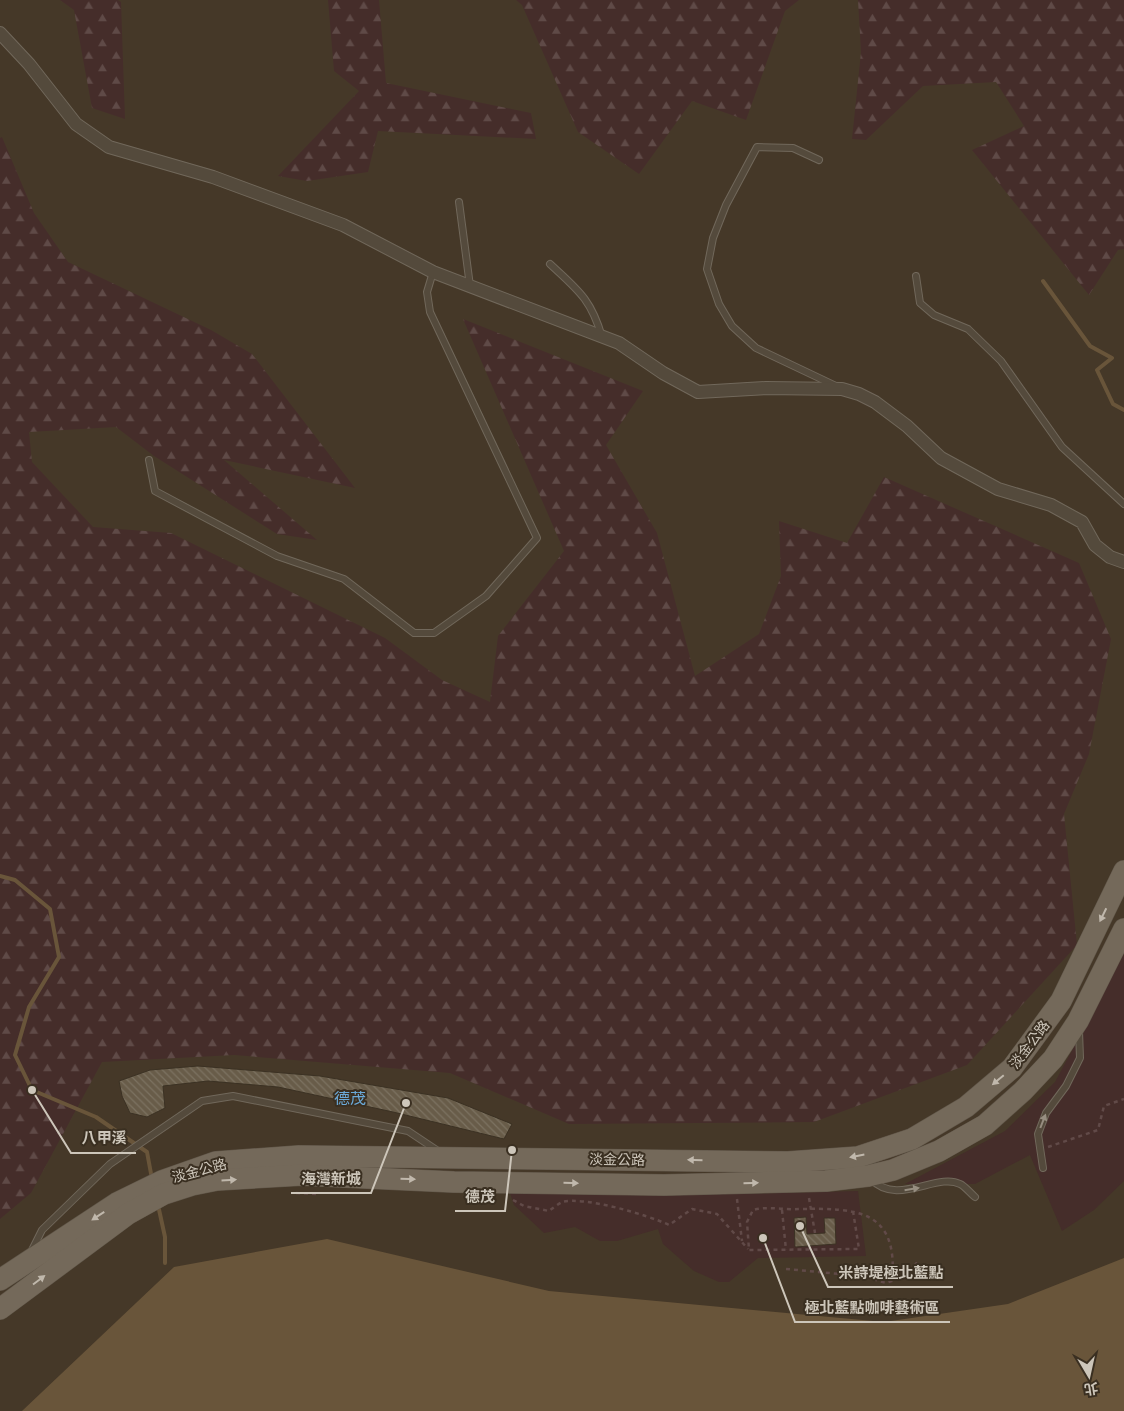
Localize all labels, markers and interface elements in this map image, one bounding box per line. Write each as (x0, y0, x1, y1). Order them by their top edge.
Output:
one-way arrow (1098, 908, 1106, 922)
street label: 淡金公路 (1005, 1016, 1053, 1072)
one-way arrow (992, 1074, 1004, 1085)
district label: 德茂 (334, 1087, 366, 1109)
one-way arrow (1039, 1113, 1047, 1128)
callout: 八甲溪 (71, 1123, 136, 1153)
text: 八甲溪 (81, 1127, 127, 1147)
street label: 淡金公路 (589, 1149, 645, 1169)
one-way arrow (848, 1153, 864, 1161)
street label: 淡金公路 (169, 1154, 229, 1186)
one-way arrow (686, 1156, 702, 1164)
callout: 海灣新城 (291, 1163, 371, 1193)
text: 海灣新城 (301, 1168, 361, 1188)
one-way arrow (221, 1175, 237, 1183)
one-way arrow (401, 1175, 417, 1183)
one-way arrow (563, 1179, 579, 1187)
one-way arrow (743, 1179, 759, 1187)
callout: 德茂 (455, 1181, 505, 1211)
one-way arrow (905, 1184, 921, 1192)
text: 德茂 (465, 1186, 495, 1206)
one-way arrow (91, 1211, 104, 1221)
callout: 米詩堤極北藍點 (828, 1257, 953, 1287)
text: 米詩堤極北藍點 (838, 1262, 944, 1282)
one-way arrow (32, 1275, 46, 1285)
callout: 極北藍點咖啡藝術區 (795, 1292, 950, 1322)
text: 極北藍點咖啡藝術區 (804, 1297, 940, 1317)
north arrow (1064, 1351, 1114, 1401)
text: 北 (1083, 1379, 1100, 1400)

